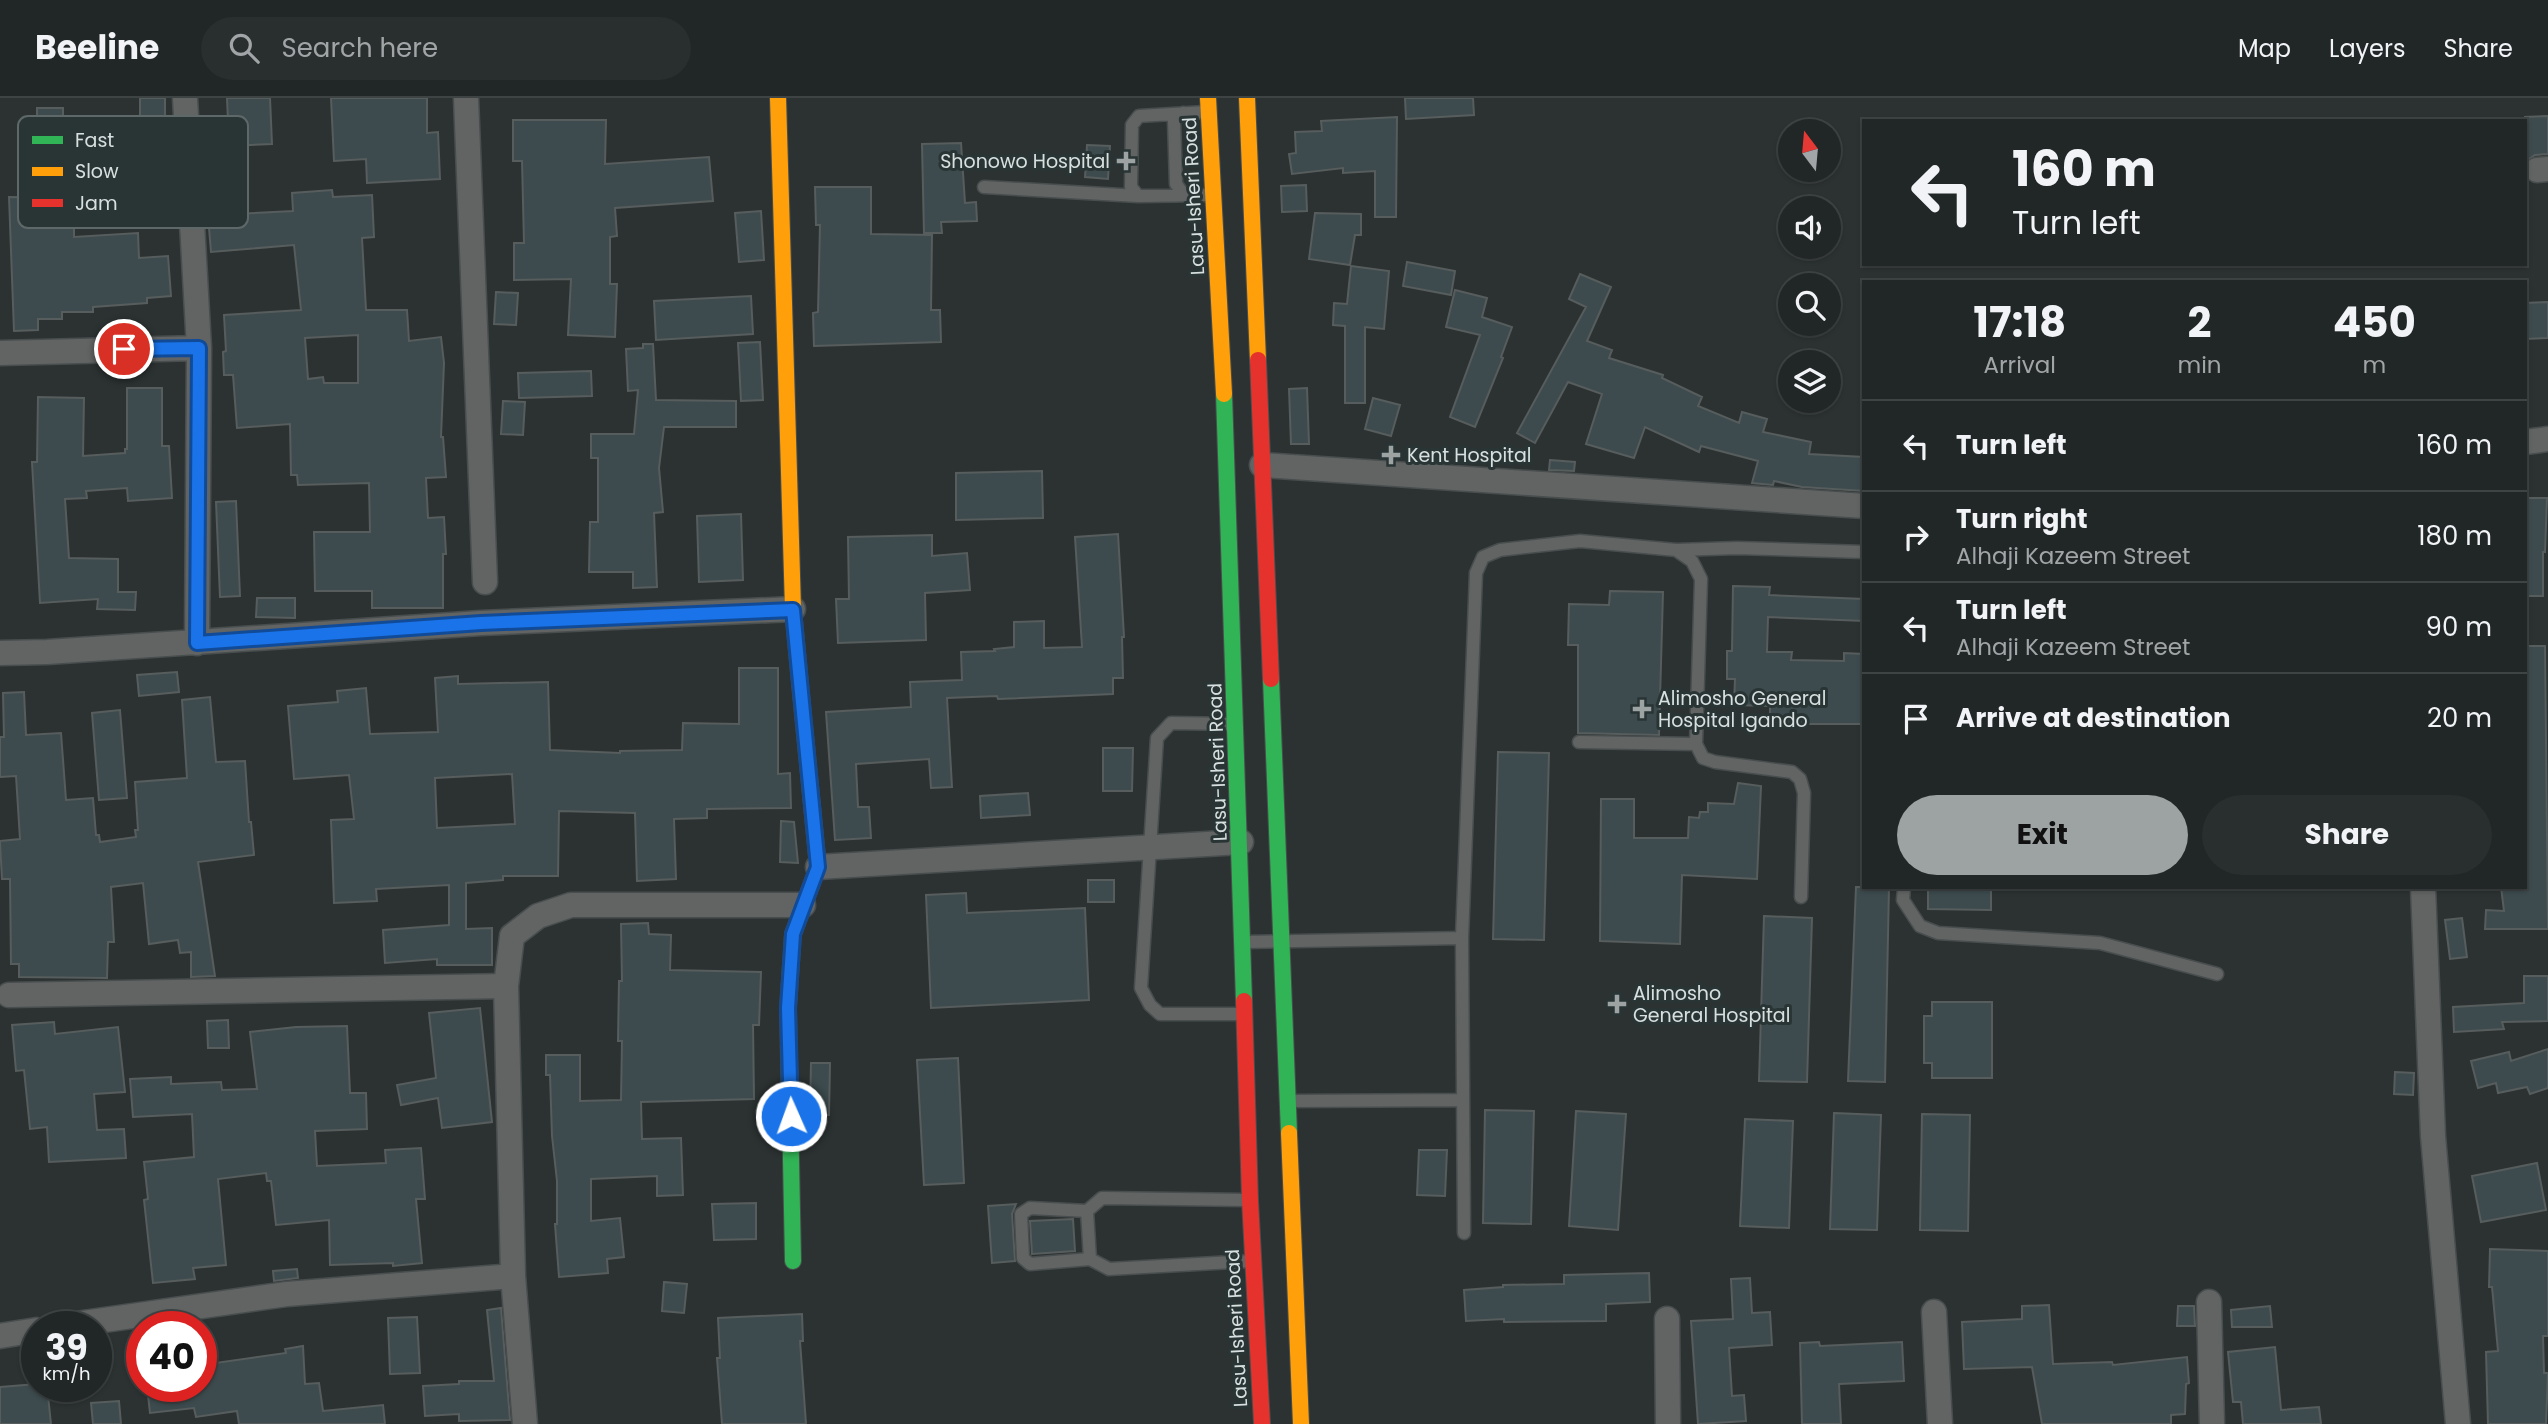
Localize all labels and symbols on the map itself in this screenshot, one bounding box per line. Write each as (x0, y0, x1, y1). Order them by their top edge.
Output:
legend (18, 116, 248, 228)
street label: Lasu-Isheri Road (1176, 116, 1211, 276)
north arrow (1778, 119, 1841, 182)
text: Fast (75, 127, 114, 154)
place label: Shonowo Hospital (940, 148, 1110, 175)
marker: Shonowo Hospital (1116, 151, 1136, 171)
text: Slow (75, 158, 119, 185)
text: Jam (75, 190, 117, 217)
pin (94, 319, 154, 379)
place label: Kent Hospital (1407, 442, 1532, 469)
marker: Kent Hospital (1381, 445, 1401, 465)
street label: Lasu-Isheri Road (1201, 682, 1234, 842)
place label: Alimosho General Hospital Igando (1658, 685, 1826, 734)
marker: Alimosho General Hospital Igando (1632, 699, 1652, 719)
place label: Alimosho General Hospital (1633, 980, 1790, 1029)
marker: Alimosho General Hospital (1607, 994, 1627, 1014)
position arrow (754, 1079, 828, 1153)
street label: Lasu-Isheri Road (1219, 1248, 1254, 1408)
speed limit sign: 40 (126, 1311, 217, 1402)

